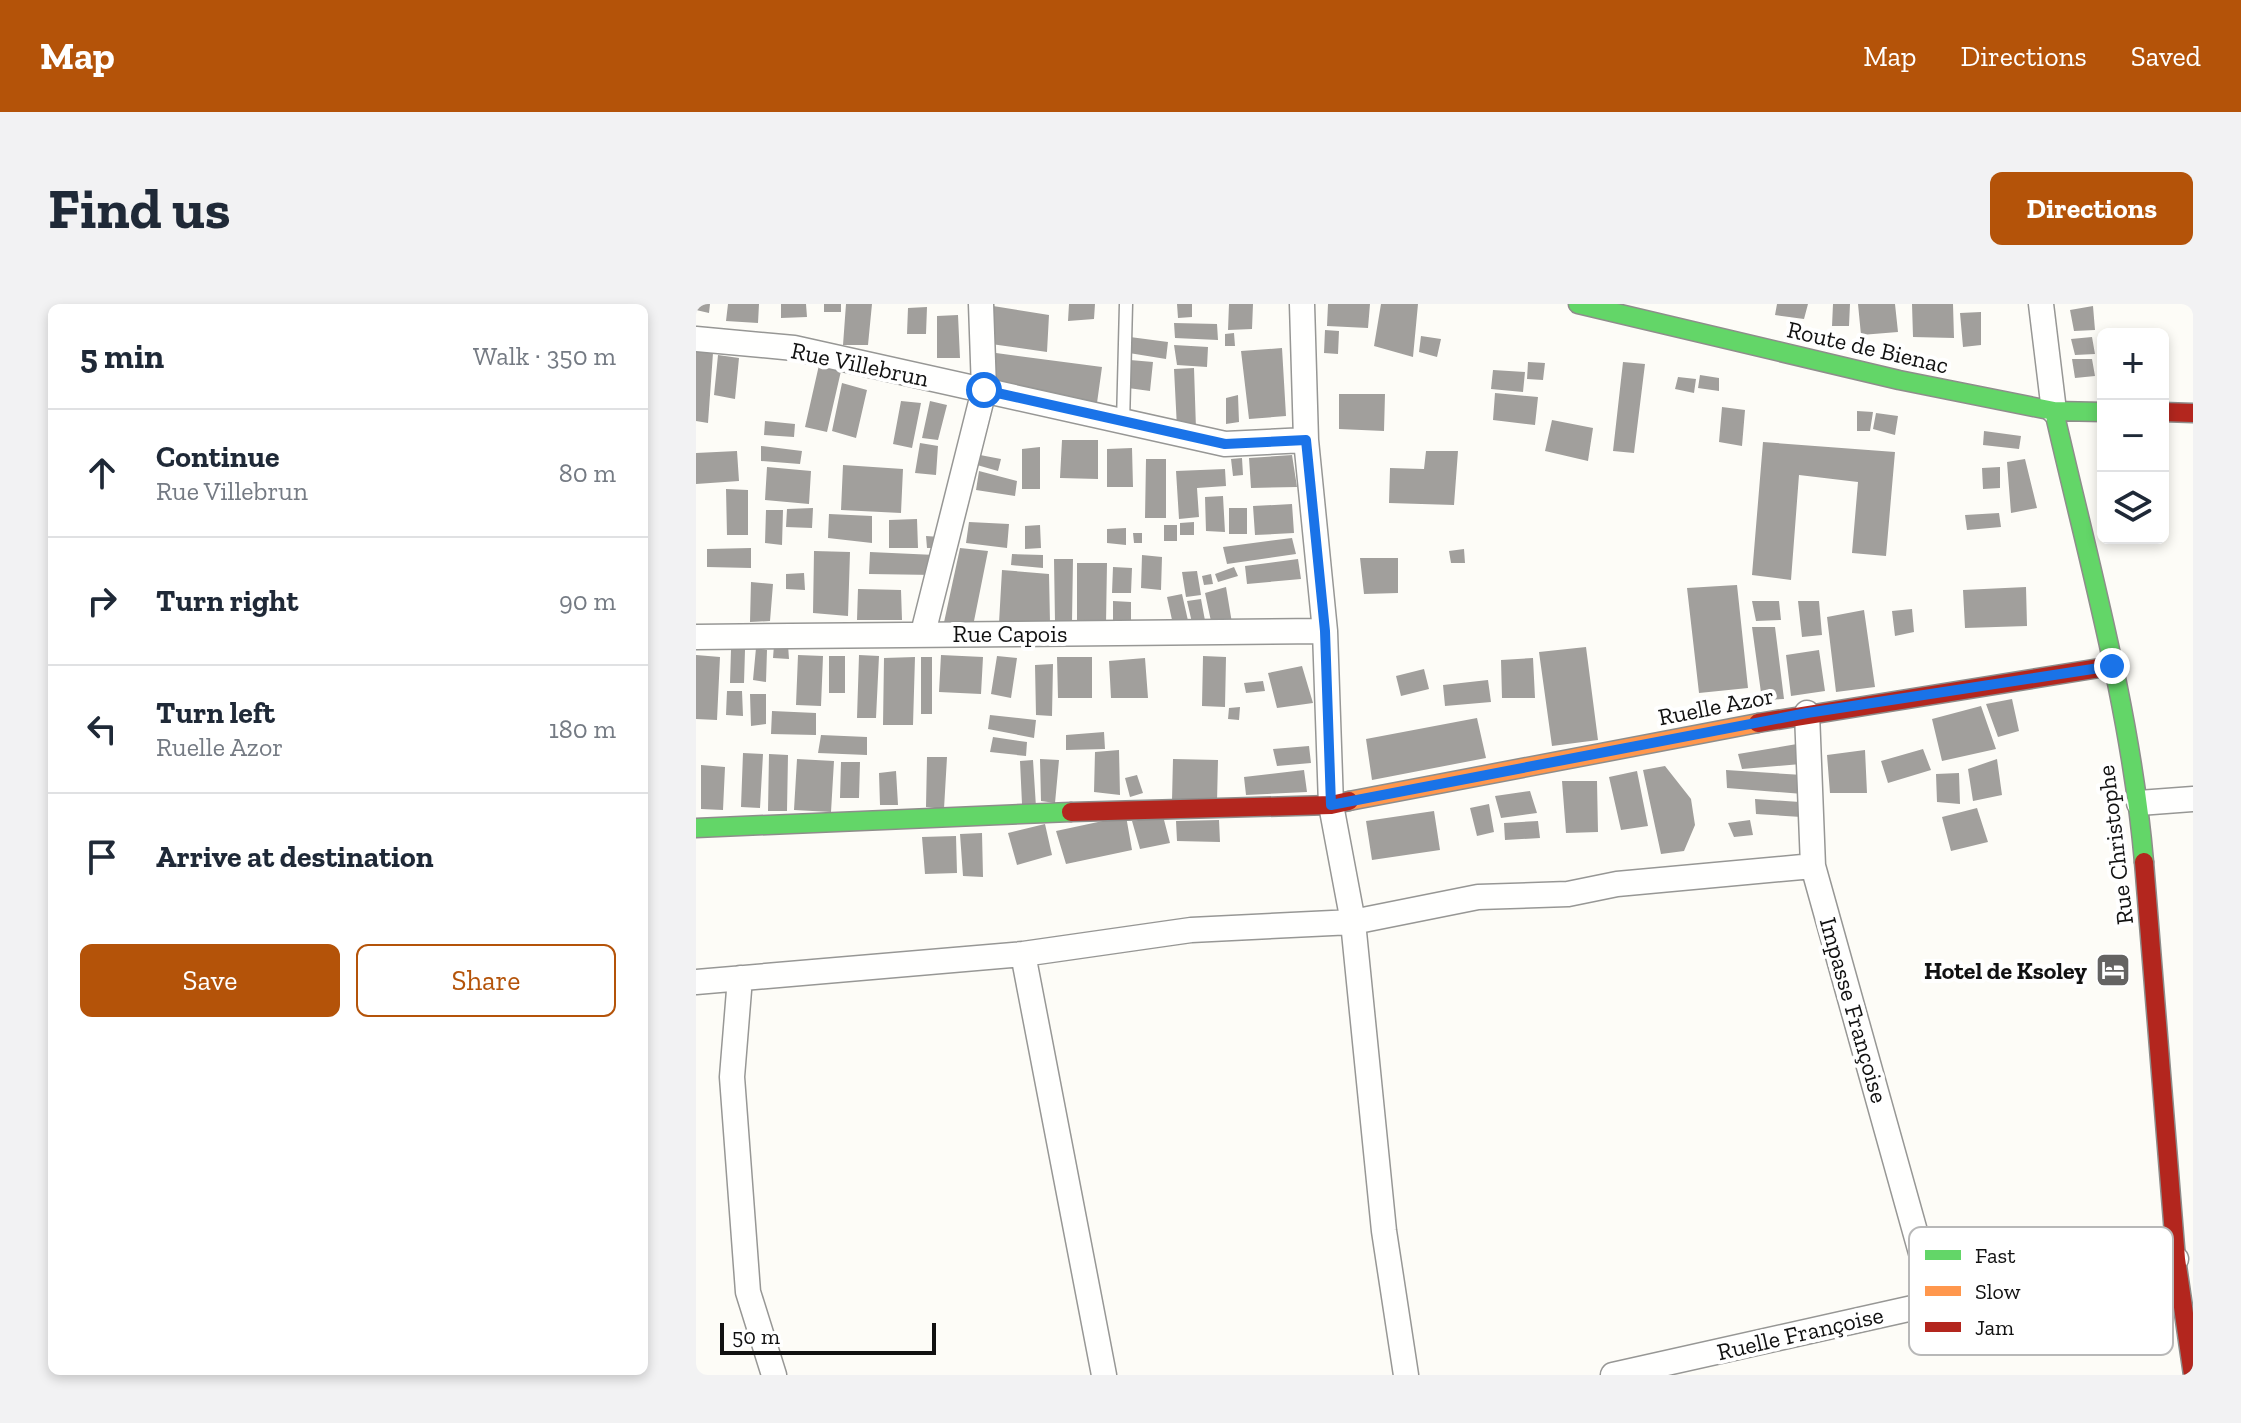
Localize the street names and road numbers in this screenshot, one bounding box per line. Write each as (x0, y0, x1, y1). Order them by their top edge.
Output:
street label: Route de Bienac (1784, 314, 1952, 380)
street label: Rue Villebrun (788, 335, 932, 393)
street label: Rue Capois (953, 619, 1067, 648)
street label: Ruelle Azor (1656, 681, 1776, 731)
street label: Rue Christophe (2091, 764, 2139, 926)
street label: Impasse Françoise (1814, 914, 1894, 1106)
street label: Ruelle Françoise (1714, 1300, 1886, 1366)

